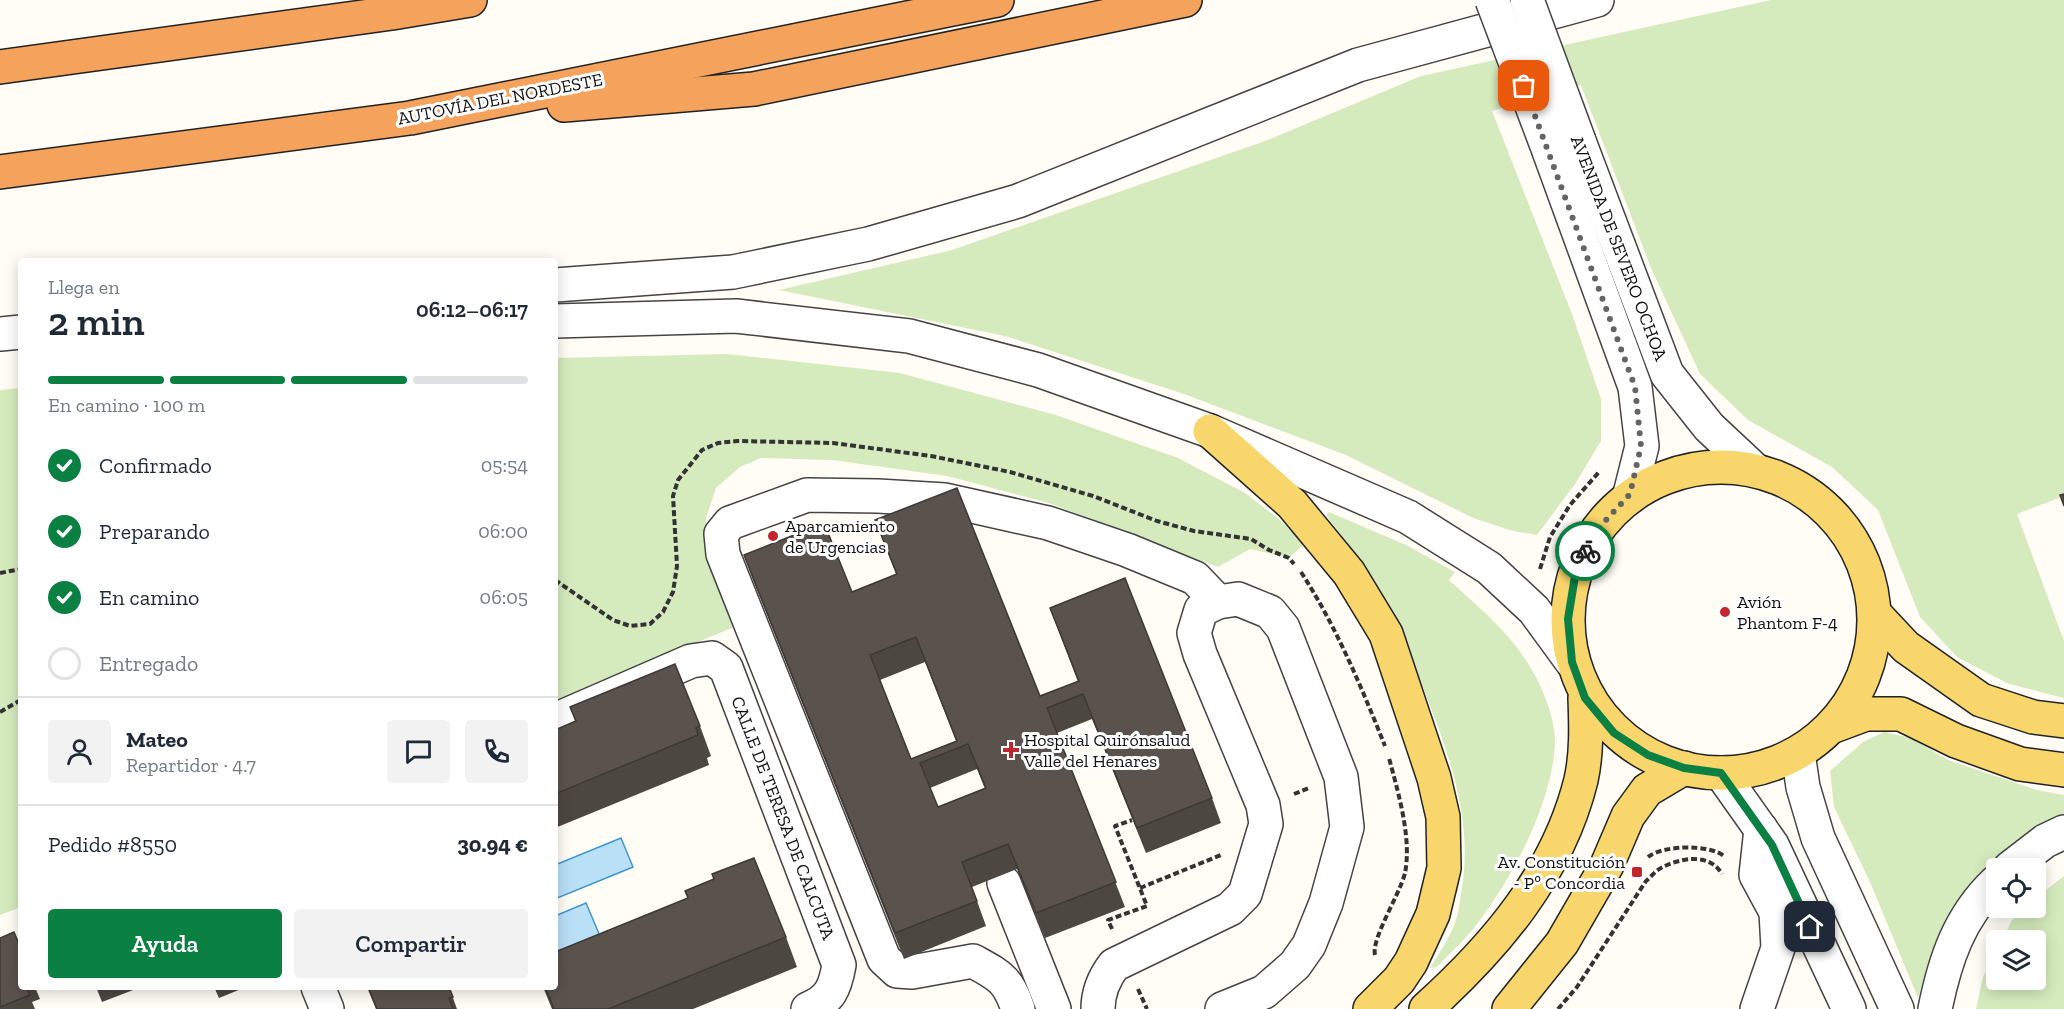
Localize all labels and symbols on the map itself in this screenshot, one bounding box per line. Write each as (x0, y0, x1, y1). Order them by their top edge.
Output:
pin (1498, 60, 1549, 111)
street label: AUTOVÍA DEL NORDESTE (396, 68, 604, 130)
street label: AVENIDA DE SEVERO OCHOA (1566, 132, 1672, 364)
place label: Aparcamiento de Urgencias (785, 515, 895, 558)
courier (1555, 521, 1615, 581)
marker: Aparcamiento de Urgencias (766, 529, 780, 543)
place label: Avión Phantom F-4 (1737, 591, 1838, 634)
marker: Avión Phantom F-4 (1718, 605, 1732, 619)
street label: CALLE DE TERESA DE CALCUTA (726, 693, 840, 943)
place label: Hospital Quirónsalud Valle del Henares (1023, 729, 1190, 772)
marker: Hospital Quirónsalud Valle del Henares (1002, 741, 1020, 759)
place label: Av. Constitución - Pº Concordia (1498, 851, 1626, 894)
marker: Av. Constitución - Pº Concordia (1630, 865, 1644, 879)
pin (1784, 901, 1835, 952)

